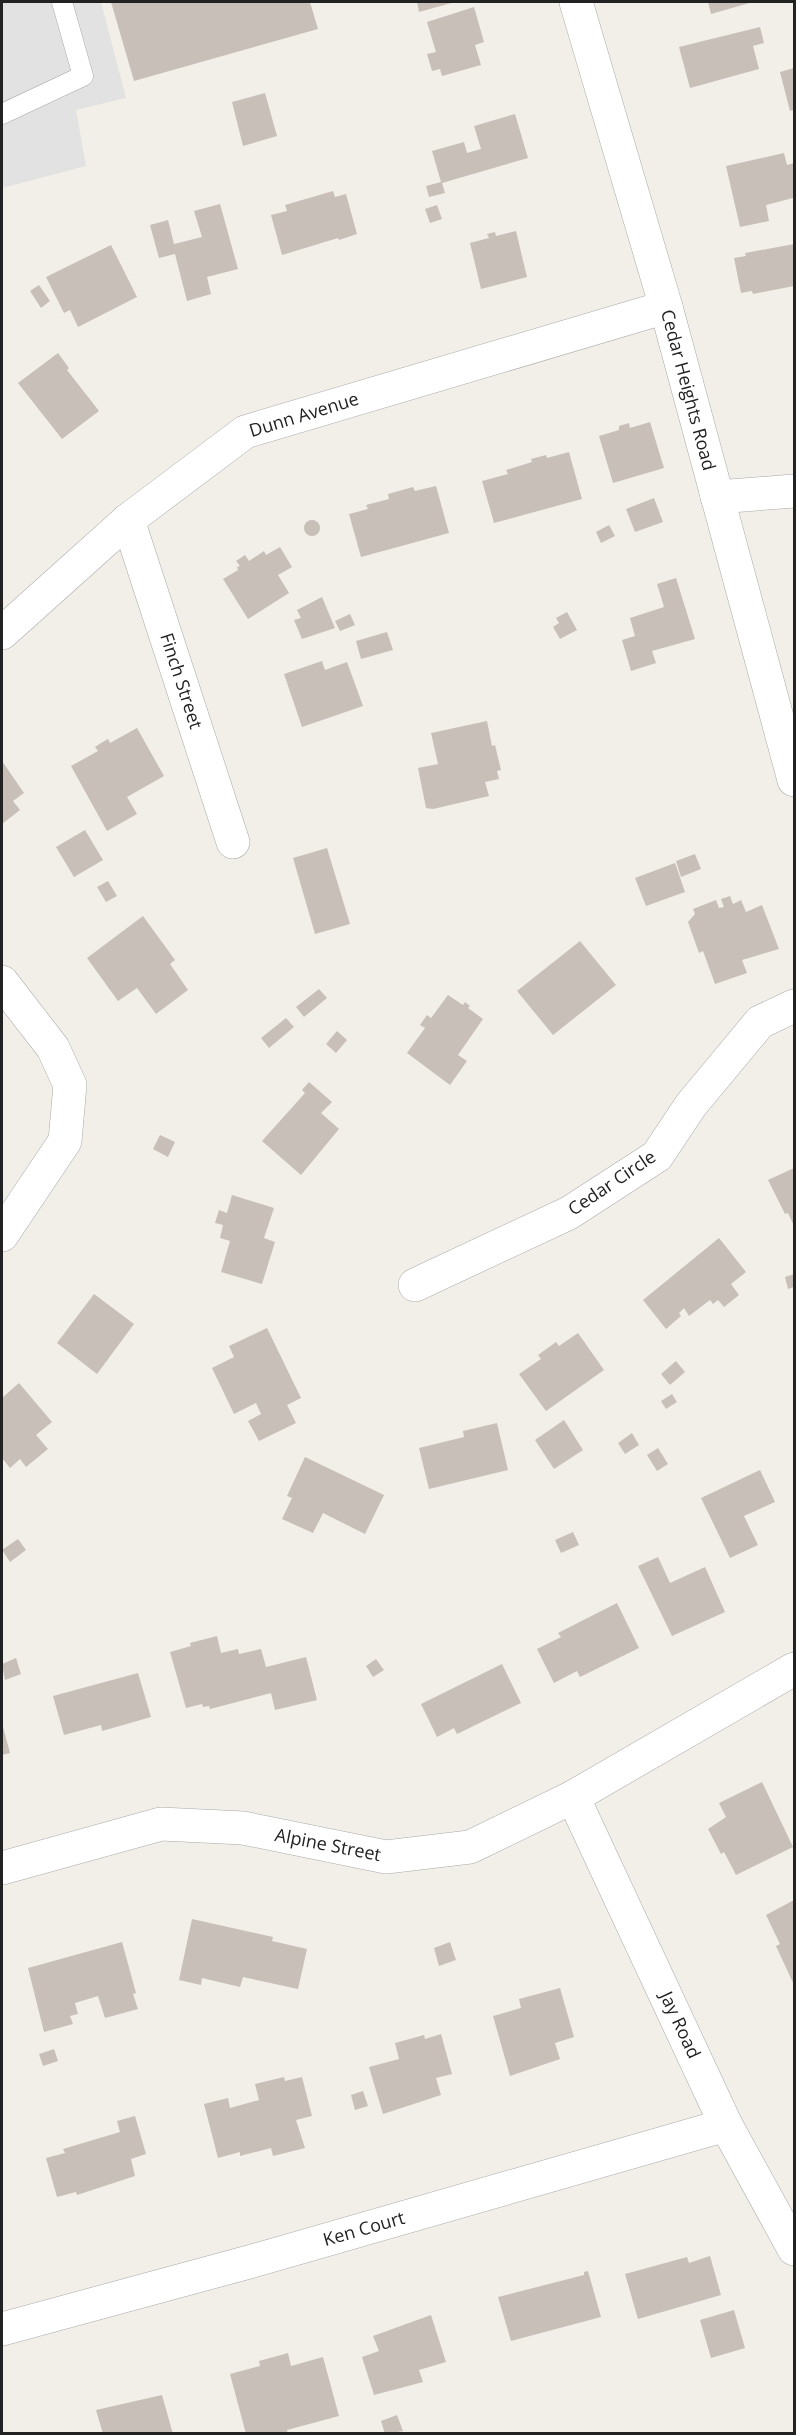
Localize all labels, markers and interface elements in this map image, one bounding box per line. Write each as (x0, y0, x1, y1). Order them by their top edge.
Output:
street label: Cedar Heights Road (656, 307, 722, 473)
street label: Dunn Avenue (246, 386, 362, 442)
street label: Finch Street (155, 630, 209, 732)
street label: Cedar Circle (563, 1144, 660, 1220)
street label: Alpine Street (273, 1822, 383, 1866)
street label: Jay Road (654, 1985, 707, 2062)
street label: Ken Court (320, 2205, 407, 2251)

